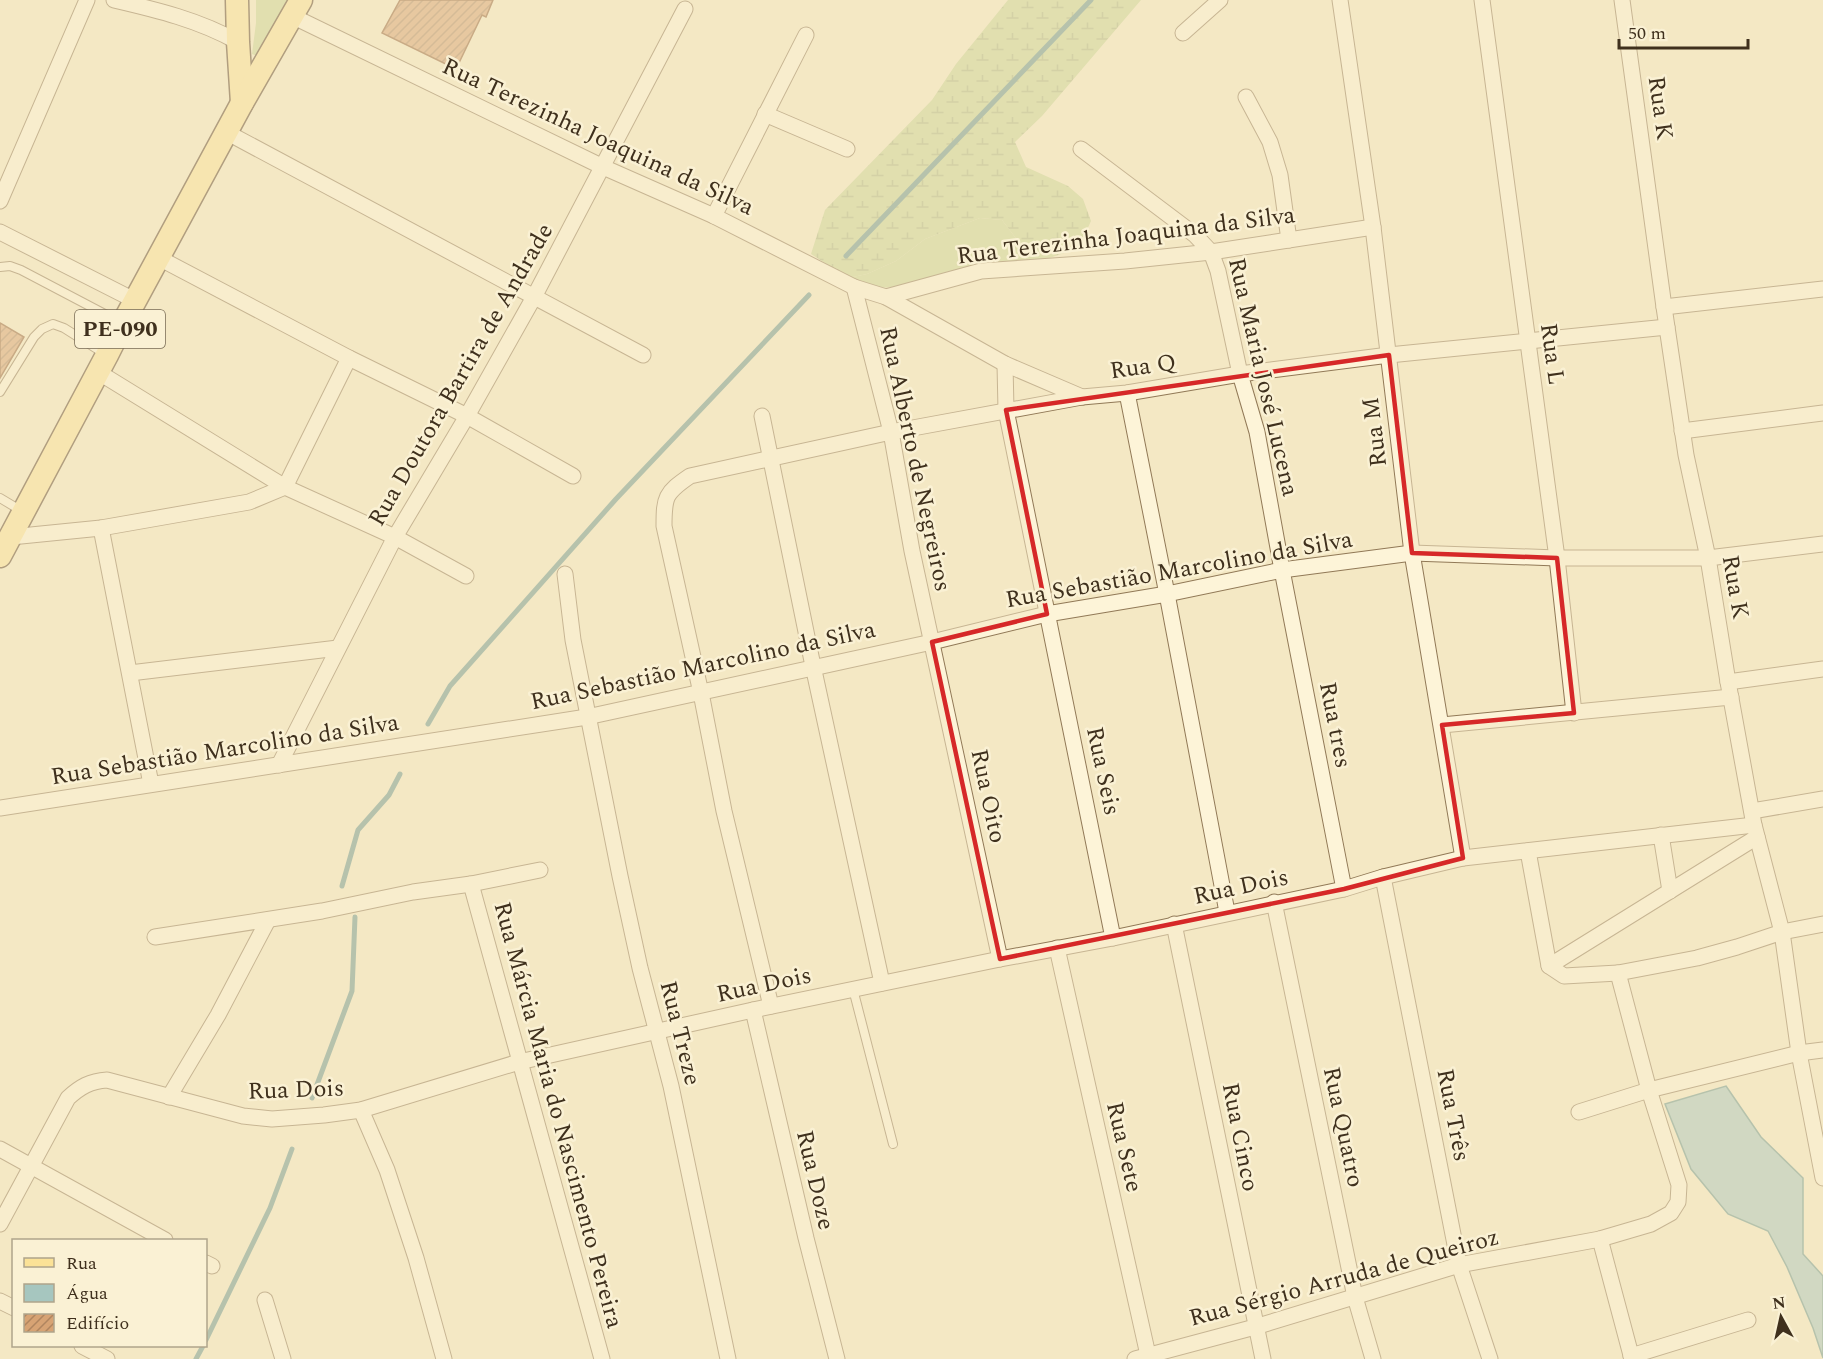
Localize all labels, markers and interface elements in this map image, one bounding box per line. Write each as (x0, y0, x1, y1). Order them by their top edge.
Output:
scale bar (1619, 12, 1748, 50)
text: 50 m (1628, 20, 1666, 47)
street label: Rua Terezinha Joaquina da Silva (436, 49, 760, 225)
street label: Rua K (1638, 74, 1682, 142)
street label: Rua Terezinha Joaquina da Silva (955, 197, 1298, 275)
street label: Rua Doutora Bartira de Andrade (359, 217, 563, 533)
street label: Rua Maria José Lucena (1218, 254, 1308, 500)
road number: PE-090 (75, 310, 165, 348)
street label: Rua L (1530, 321, 1574, 387)
street label: Rua Alberto de Negreiros (869, 323, 961, 595)
street label: Rua Q (1108, 344, 1179, 389)
street label: Rua M (1353, 395, 1397, 469)
street label: Rua Sebastião Marcolino da Silva (1003, 522, 1356, 618)
street label: Rua K (1712, 552, 1758, 622)
street label: Rua Sebastião Marcolino da Silva (527, 612, 879, 720)
street label: Rua tres (1309, 679, 1361, 771)
street label: Rua Sebastião Marcolino da Silva (48, 705, 402, 795)
street label: Rua Seis (1076, 723, 1130, 819)
street label: Rua Oito (960, 746, 1016, 846)
street label: Rua Dois (1190, 859, 1292, 915)
street label: Rua Márcia Maria do Nascimento Pereira (484, 898, 632, 1333)
street label: Rua Dois (713, 957, 815, 1013)
street label: Rua Treze (650, 977, 710, 1089)
street label: Rua Quatro (1313, 1063, 1373, 1191)
street label: Rua Três (1426, 1065, 1480, 1165)
street label: Rua Dois (247, 1070, 345, 1110)
street label: Rua Cinco (1212, 1079, 1268, 1195)
street label: Rua Sete (1096, 1098, 1152, 1196)
street label: Rua Doze (786, 1127, 844, 1233)
street label: Rua Sérgio Arruda de Queiroz (1185, 1219, 1503, 1337)
legend (12, 1239, 207, 1347)
text: Rua (66, 1250, 97, 1277)
text: Água (66, 1280, 108, 1307)
north arrow (1751, 1287, 1811, 1347)
text: N (1771, 1290, 1787, 1316)
text: Edifício (66, 1310, 129, 1337)

